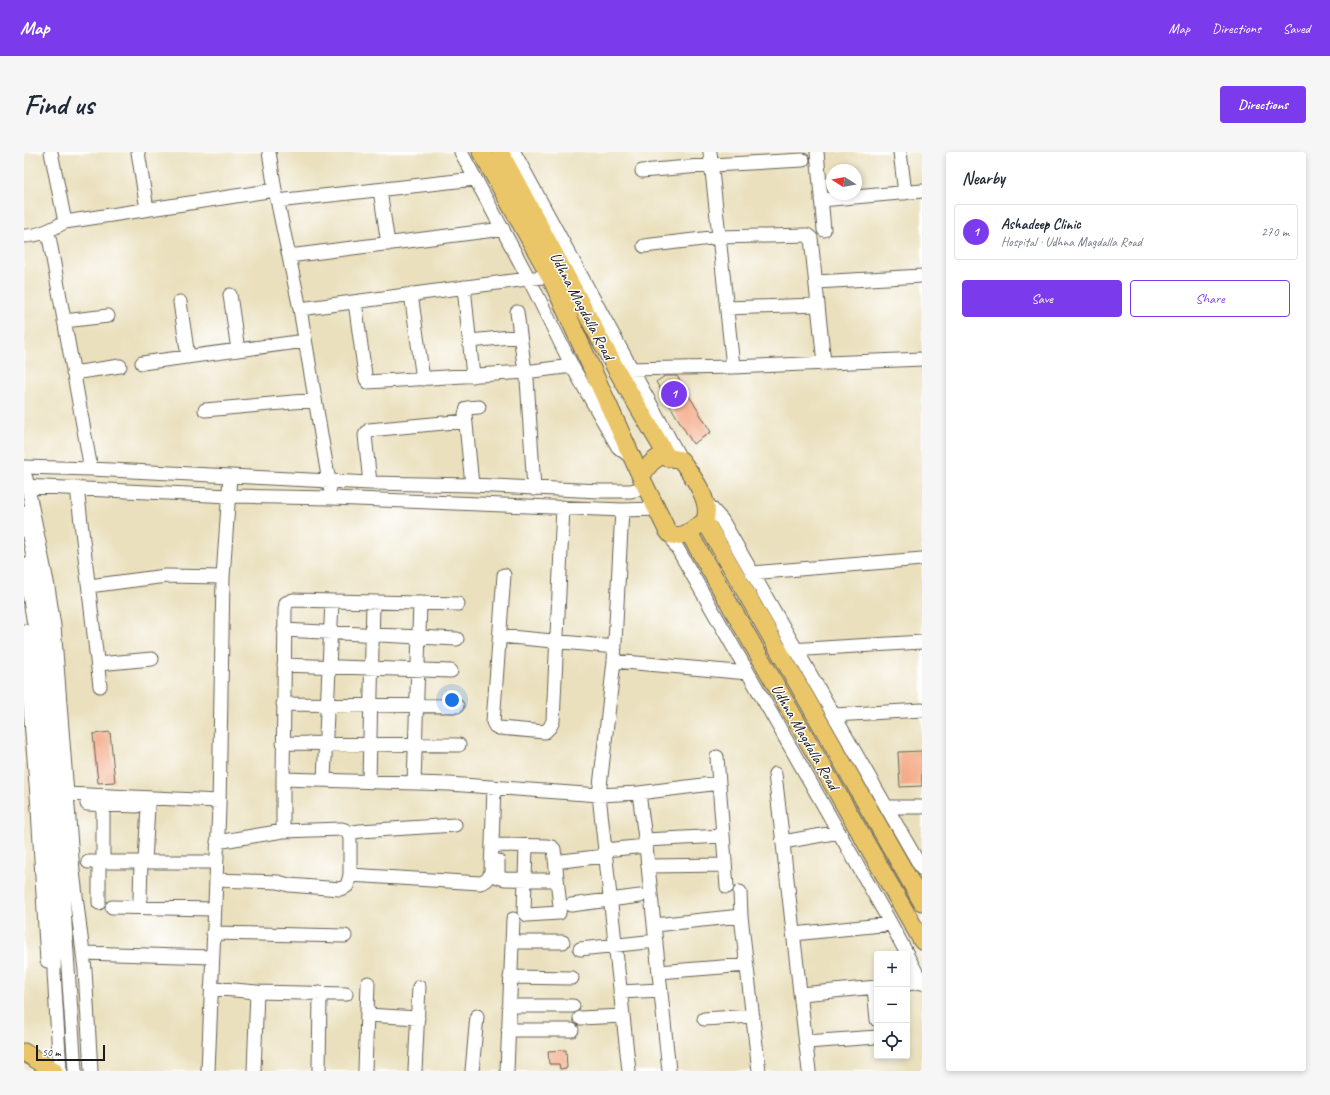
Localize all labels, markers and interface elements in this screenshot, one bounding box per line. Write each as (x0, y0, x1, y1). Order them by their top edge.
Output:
text: Map (20, 16, 50, 40)
text: Map (1169, 20, 1190, 37)
text: Directions (1212, 20, 1261, 37)
text: Saved (1283, 20, 1310, 37)
button: Directions (1220, 86, 1306, 123)
text: Find us (24, 87, 94, 122)
north arrow (826, 164, 862, 200)
text: Nearby (962, 168, 1005, 189)
text: Ashadeep Clinic (1001, 215, 1081, 234)
text: 1 (973, 224, 979, 240)
text: 270 m (1261, 224, 1289, 240)
text: Hospital · Udhna Magdalla Road (1001, 234, 1142, 250)
street label: Udhna Magdalla Road (545, 249, 620, 366)
button: Save (962, 280, 1122, 317)
button: Share (1130, 280, 1290, 317)
pin: 1 (661, 379, 687, 409)
street label: Udhna Magdalla Road (767, 680, 845, 796)
your location (442, 690, 462, 710)
map controls (874, 951, 910, 1059)
button: + (874, 951, 910, 987)
button: − (874, 987, 910, 1023)
button: locate (874, 1023, 910, 1059)
scale bar (36, 1043, 105, 1062)
text: 50 m (42, 1045, 61, 1059)

